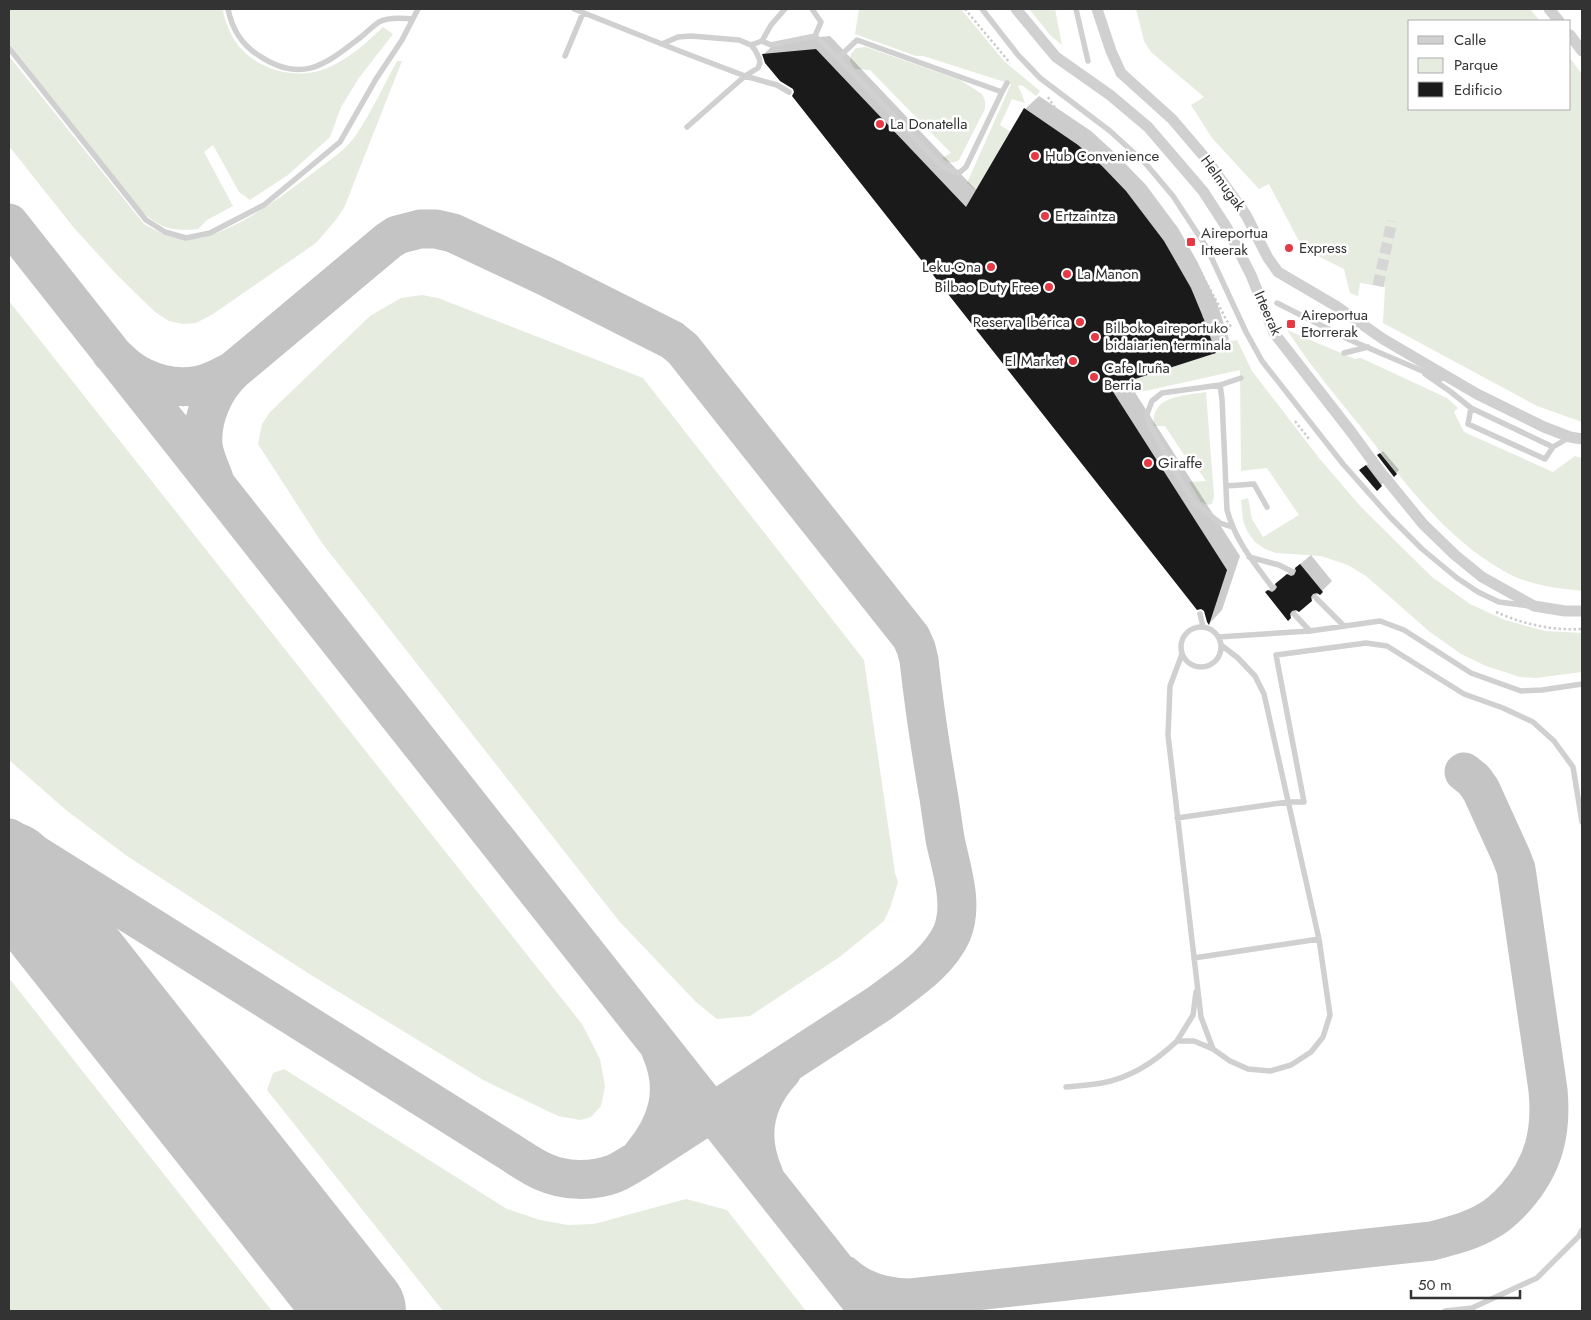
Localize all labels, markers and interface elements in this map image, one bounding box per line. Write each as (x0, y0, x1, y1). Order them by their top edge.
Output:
legend (1408, 20, 1571, 110)
text: Calle (1454, 29, 1486, 51)
text: Parque (1454, 54, 1498, 76)
text: Edificio (1454, 79, 1502, 101)
place label: La Donatella (890, 113, 967, 135)
marker: La Donatella (874, 118, 886, 130)
place label: Hub Convenience (1045, 145, 1160, 167)
marker: Hub Convenience (1029, 150, 1041, 162)
street label: Helmugak (1195, 151, 1251, 216)
place label: Ertzaintza (1055, 205, 1116, 227)
marker: Ertzaintza (1039, 210, 1051, 222)
place label: Aireportua Irteerak (1201, 222, 1268, 261)
marker: Aireportua Irteerak (1185, 236, 1197, 248)
place label: Express (1299, 237, 1347, 259)
marker: Express (1283, 242, 1295, 254)
place label: Leku-Ona (922, 256, 981, 278)
marker: Leku-Ona (985, 261, 997, 273)
place label: La Manon (1077, 263, 1139, 285)
marker: La Manon (1061, 268, 1073, 280)
place label: Bilbao Duty Free (934, 276, 1039, 298)
marker: Bilbao Duty Free (1043, 281, 1055, 293)
street label: Irteerak (1248, 287, 1288, 339)
place label: Aireportua Etorrerak (1301, 304, 1368, 343)
place label: Reserva Ibérica (973, 311, 1070, 333)
marker: Reserva Ibérica (1074, 316, 1086, 328)
place label: Bilboko aireportuko bidaiarien terminala (1105, 317, 1231, 356)
marker: Aireportua Etorrerak (1285, 318, 1297, 330)
marker: Bilboko aireportuko bidaiarien terminala (1089, 331, 1101, 343)
place label: El Market (1005, 350, 1063, 372)
marker: El Market (1067, 355, 1079, 367)
place label: Cafe Iruña Berria (1104, 357, 1170, 396)
marker: Cafe Iruña Berria (1088, 371, 1100, 383)
place label: Giraffe (1158, 452, 1202, 474)
marker: Giraffe (1142, 457, 1154, 469)
scale bar (1411, 1268, 1520, 1300)
text: 50 m (1418, 1274, 1452, 1296)

